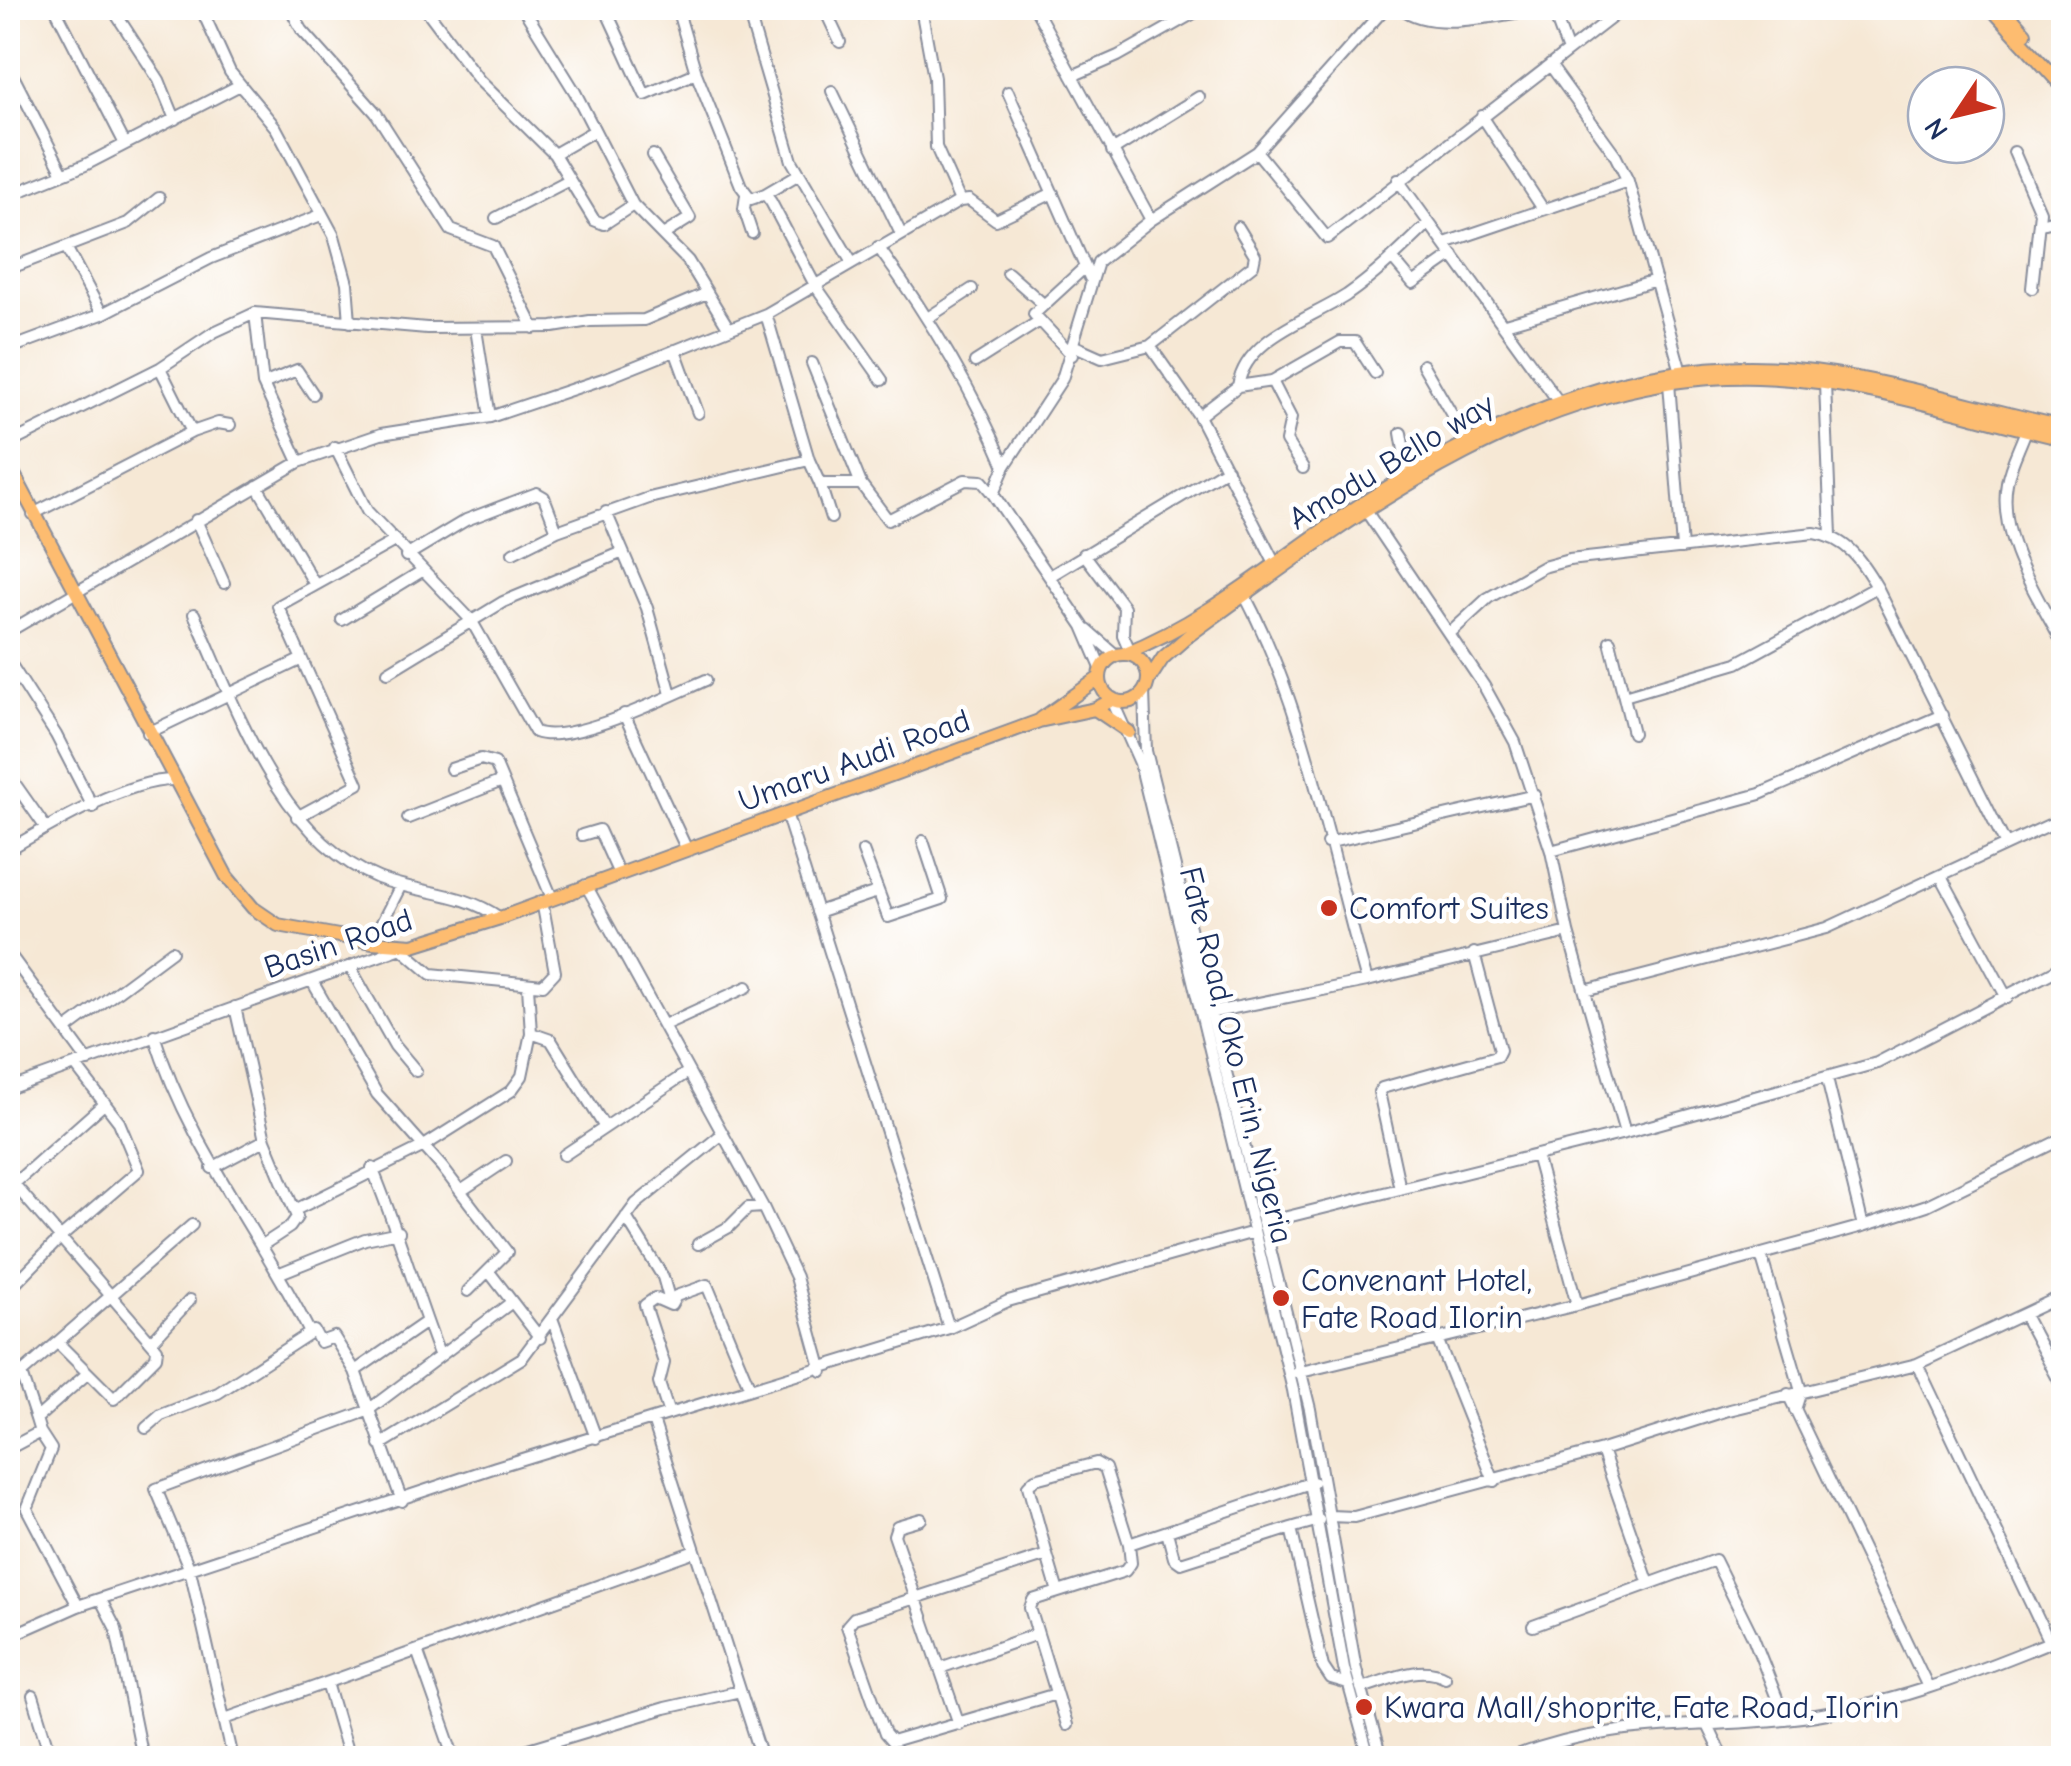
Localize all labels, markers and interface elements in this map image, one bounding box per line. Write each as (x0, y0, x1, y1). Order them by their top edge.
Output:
north arrow (1906, 65, 2006, 165)
text: N (1918, 112, 1955, 145)
street label: Amodu Bello way (1282, 385, 1501, 537)
street label: Umaru Audi Road (733, 701, 975, 820)
street label: Fate Road, Oko Erin, Nigeria (1172, 863, 1301, 1247)
place label: Comfort Suites (1349, 890, 1549, 927)
marker: Comfort Suites (1318, 897, 1340, 919)
street label: Basin Road (259, 901, 417, 986)
place label: Convenant Hotel, Fate Road Ilorin (1301, 1262, 1532, 1336)
marker: Convenant Hotel, Fate Road Ilorin (1270, 1287, 1292, 1309)
place label: Kwara Mall/shoprite, Fate Road, Ilorin (1384, 1689, 1899, 1726)
marker: Kwara Mall/shoprite, Fate Road, Ilorin (1353, 1696, 1375, 1718)

